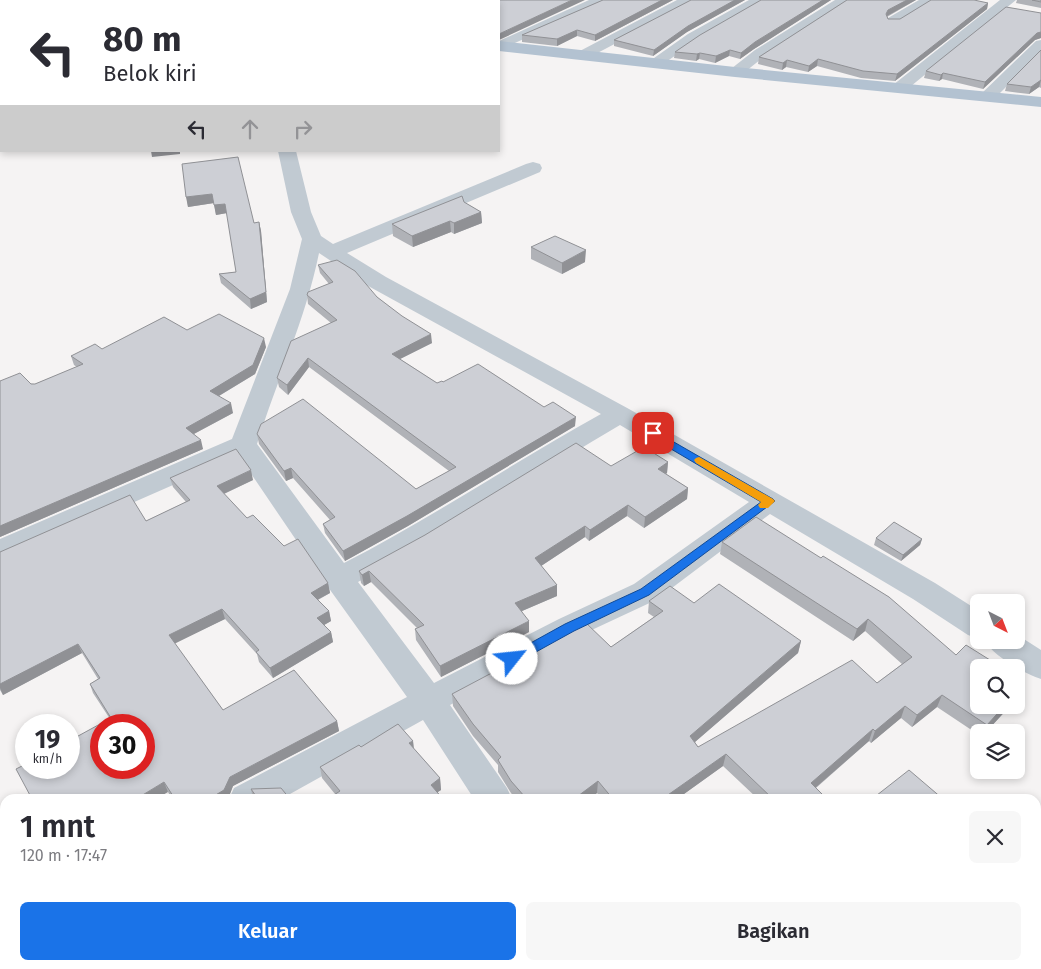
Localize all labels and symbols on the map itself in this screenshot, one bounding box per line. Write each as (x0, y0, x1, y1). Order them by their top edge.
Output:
pin (632, 412, 674, 454)
north arrow (970, 594, 1025, 649)
position arrow (485, 632, 537, 684)
speed limit sign: 30 (90, 714, 155, 779)

